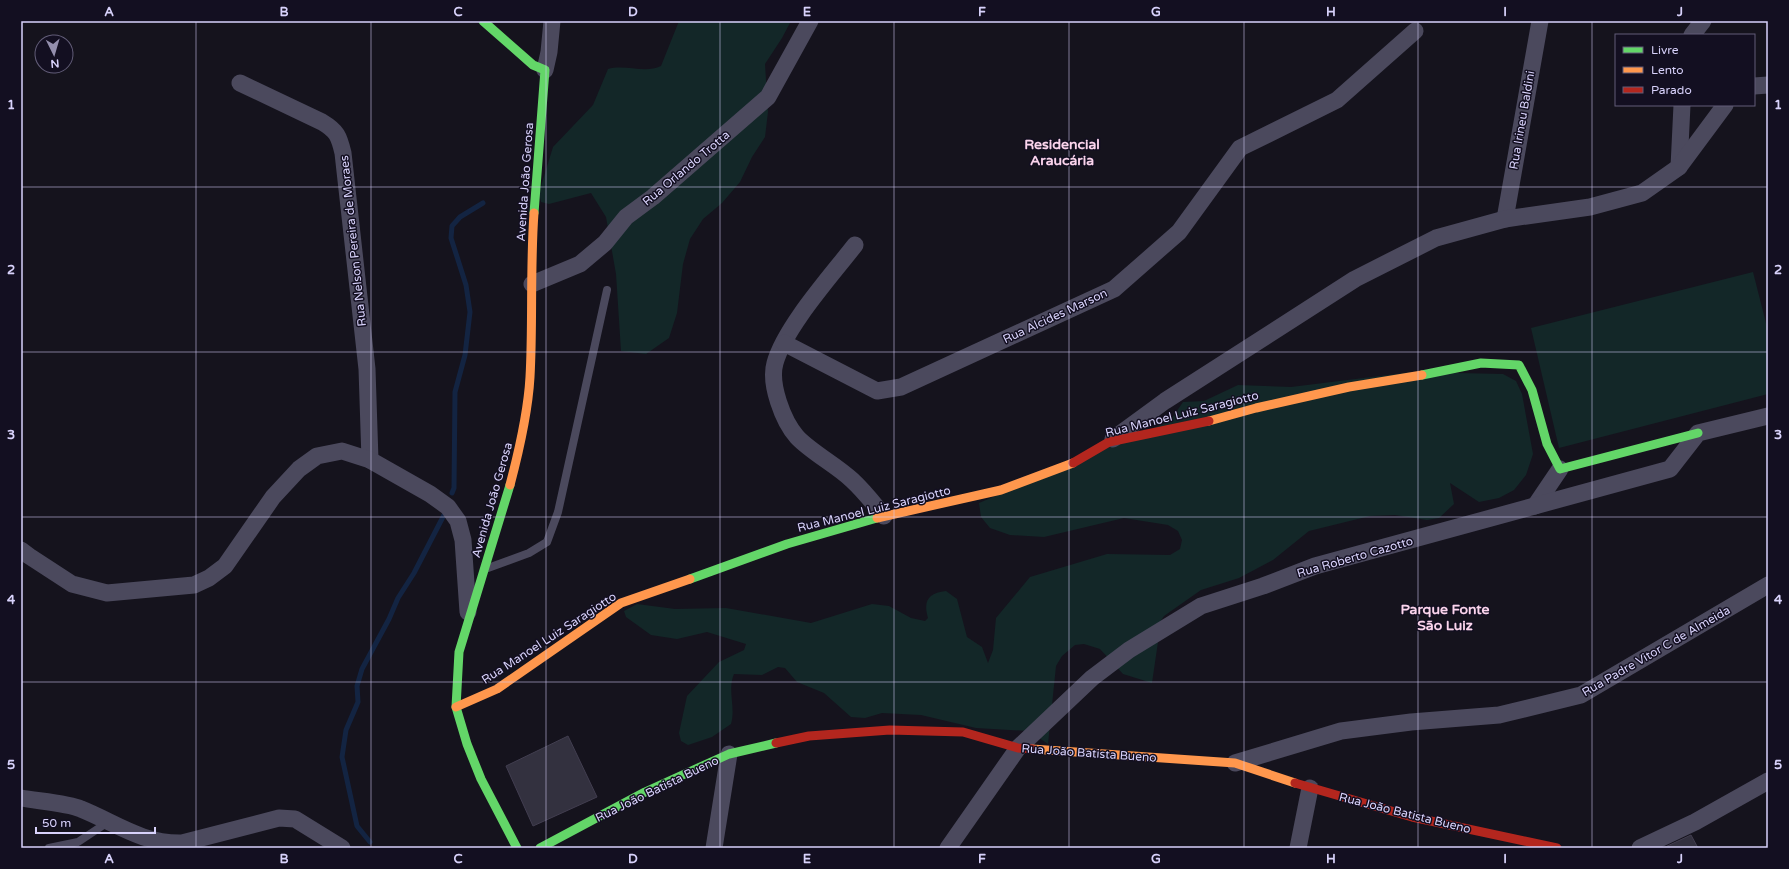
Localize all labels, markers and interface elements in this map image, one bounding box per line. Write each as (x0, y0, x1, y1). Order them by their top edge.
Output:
text: A (104, 4, 114, 20)
text: B (279, 4, 289, 20)
text: C (453, 4, 463, 20)
text: D (628, 4, 638, 20)
text: E (803, 4, 811, 20)
text: F (978, 4, 986, 20)
text: G (1151, 4, 1161, 20)
text: H (1326, 4, 1336, 20)
text: I (1503, 4, 1507, 20)
text: J (1676, 4, 1683, 20)
north arrow (34, 34, 74, 74)
legend (1615, 34, 1755, 106)
text: Livre (1651, 43, 1679, 57)
text: N (50, 57, 60, 70)
text: Lento (1651, 63, 1684, 77)
street label: Rua Irineu Baldini (1506, 70, 1538, 170)
text: Parado (1651, 83, 1692, 97)
text: 1 (7, 97, 15, 113)
text: 1 (1774, 97, 1782, 113)
street label: Avenida João Gerosa (514, 122, 536, 242)
street label: Rua Orlando Trotta (640, 128, 732, 208)
district label: Residencial Araucária (1024, 136, 1100, 169)
street label: Rua Nelson Pereira de Moraes (337, 155, 369, 327)
text: 2 (7, 262, 15, 278)
text: 2 (1774, 262, 1782, 278)
street label: Rua Alcides Marson (1001, 286, 1109, 346)
street label: Rua Manoel Luiz Saragiotto (1104, 388, 1260, 440)
text: 3 (7, 427, 15, 443)
text: 3 (1774, 427, 1782, 443)
street label: Avenida João Gerosa (469, 441, 515, 559)
street label: Rua Manoel Luiz Saragiotto (796, 483, 952, 535)
street label: Rua Roberto Cazotto (1295, 534, 1415, 580)
street label: Rua Manoel Luiz Saragiotto (479, 589, 619, 687)
text: 4 (7, 592, 16, 608)
text: 4 (1774, 592, 1783, 608)
district label: Parque Fonte São Luiz (1401, 601, 1490, 634)
street label: Rua Padre Vitor C de Almeida (1579, 603, 1733, 699)
street label: Rua João Batista Bueno (1021, 741, 1157, 765)
street label: Rua João Batista Bueno (593, 753, 721, 825)
text: 5 (7, 757, 15, 773)
text: 5 (1774, 757, 1782, 773)
street label: Rua João Batista Bueno (1338, 790, 1472, 836)
scale bar (36, 809, 155, 835)
text: 50 m (42, 816, 71, 830)
text: A (104, 851, 114, 867)
text: B (279, 851, 289, 867)
text: C (453, 851, 463, 867)
text: D (628, 851, 638, 867)
text: E (803, 851, 811, 867)
text: F (978, 851, 986, 867)
text: G (1151, 851, 1161, 867)
text: H (1326, 851, 1336, 867)
text: I (1503, 851, 1507, 867)
text: J (1676, 851, 1683, 867)

